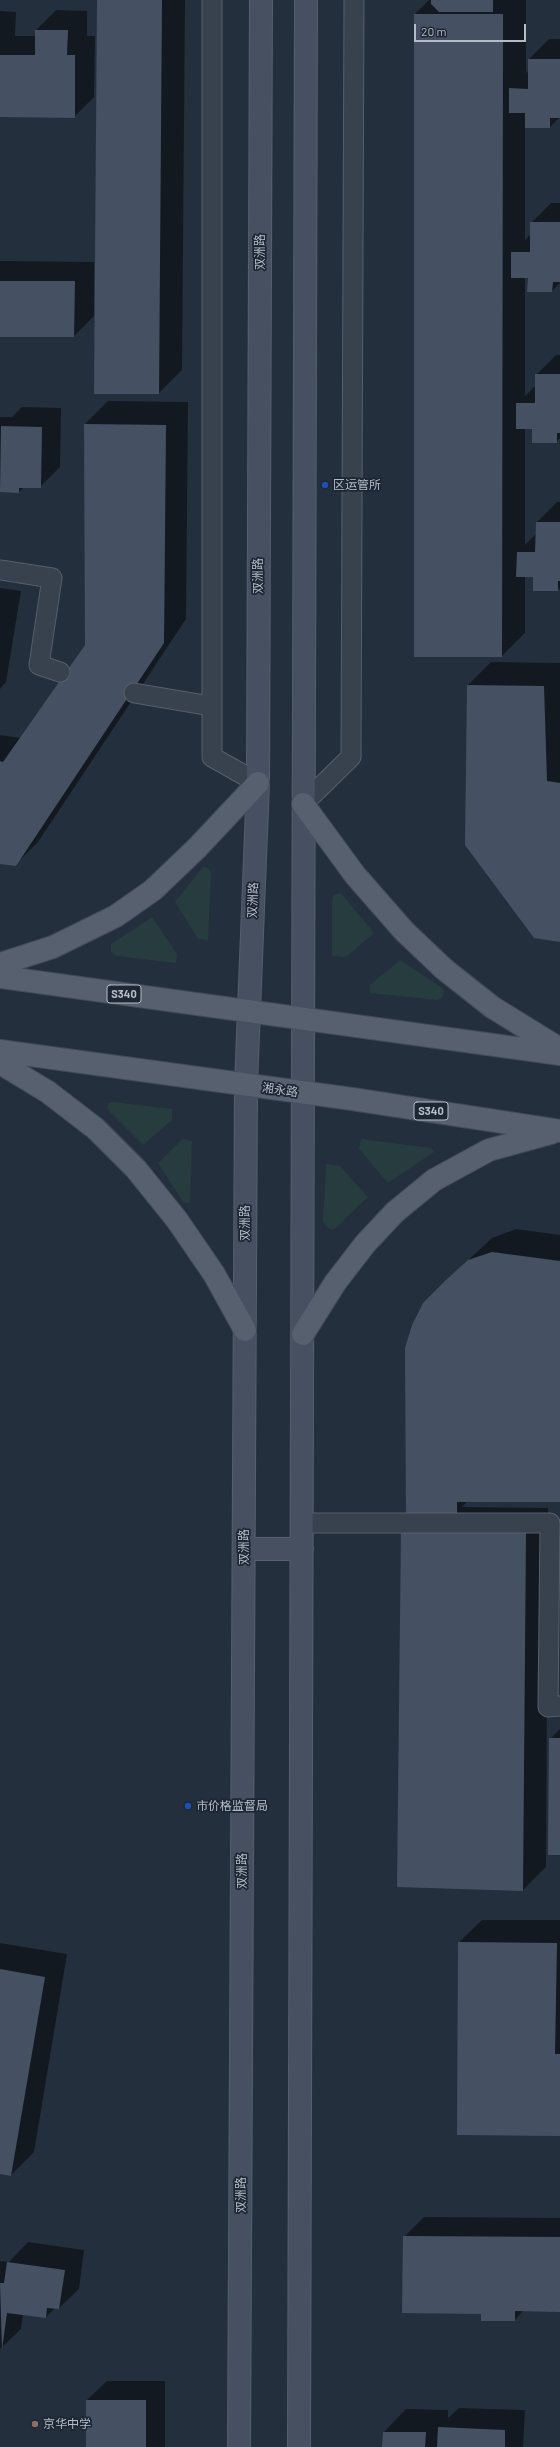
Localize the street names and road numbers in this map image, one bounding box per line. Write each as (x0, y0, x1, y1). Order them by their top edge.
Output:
street label: 双洲路 (253, 234, 267, 270)
street label: 双洲路 (251, 558, 265, 594)
street label: 双洲路 (245, 882, 261, 918)
road number: S340 (107, 985, 141, 1003)
street label: 湘永路 (261, 1080, 299, 1100)
road number: S340 (414, 1102, 448, 1120)
street label: 双洲路 (238, 1205, 252, 1241)
street label: 双洲路 (237, 1529, 251, 1565)
street label: 双洲路 (235, 1853, 249, 1889)
street label: 双洲路 (234, 2177, 248, 2213)

